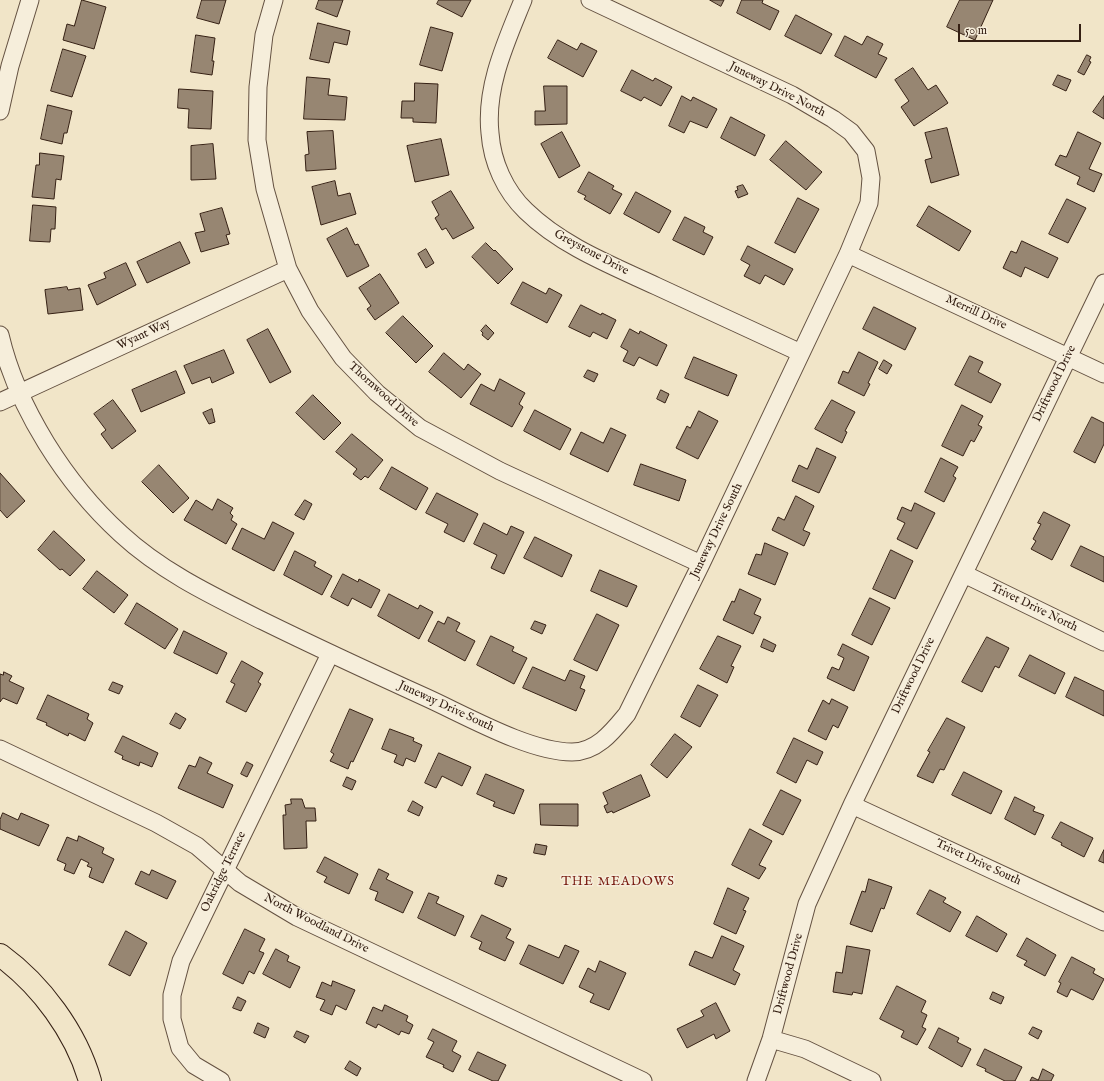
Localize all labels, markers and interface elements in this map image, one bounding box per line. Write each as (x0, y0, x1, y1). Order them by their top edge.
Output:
scale bar (960, 16, 1083, 42)
text: 50 m (965, 23, 987, 38)
street label: Juneway Drive North (726, 59, 828, 121)
street label: Greystone Drive (551, 227, 631, 279)
street label: Merrill Drive (943, 293, 1009, 333)
street label: Wyant Way (115, 316, 173, 354)
street label: Driftwood Drive (1030, 343, 1080, 425)
street label: Thornwood Drive (345, 360, 421, 430)
street label: Juneway Drive South (688, 481, 746, 581)
street label: Trivet Drive North (988, 581, 1080, 635)
street label: Driftwood Drive (889, 635, 939, 717)
street label: Juneway Drive South (396, 678, 496, 736)
street label: Oakridge Terrace (198, 829, 250, 915)
street label: Trivet Drive South (933, 837, 1023, 889)
district label: THE MEADOWS (561, 874, 675, 890)
street label: North Woodland Drive (261, 891, 371, 957)
street label: Driftwood Drive (771, 932, 807, 1016)

